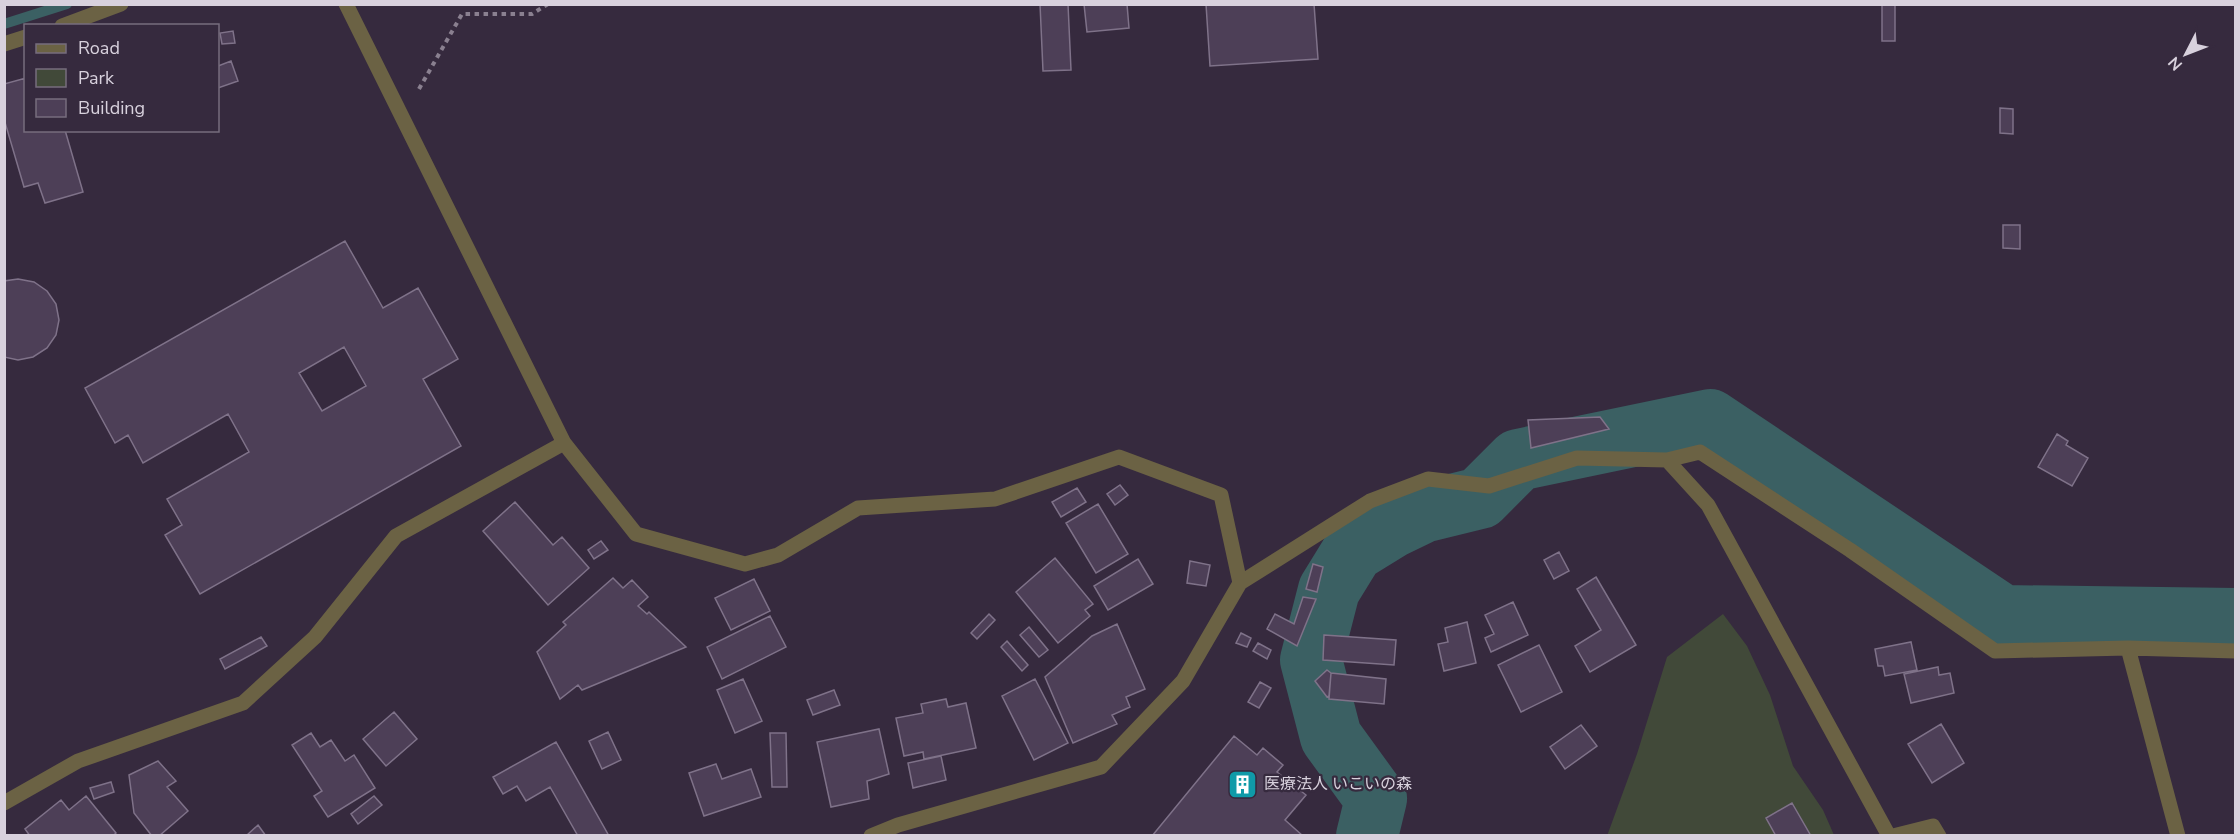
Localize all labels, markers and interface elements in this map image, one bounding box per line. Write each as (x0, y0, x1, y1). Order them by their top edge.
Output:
legend (24, 24, 219, 132)
north arrow (2156, 24, 2216, 84)
text: Road (78, 36, 120, 60)
text: N (2163, 52, 2188, 75)
text: Park (78, 66, 115, 90)
text: Building (78, 96, 145, 120)
building icon: 医療法人 いこいの森 (1227, 768, 1259, 800)
place label: 医療法人 いこいの森 (1264, 773, 1412, 795)

